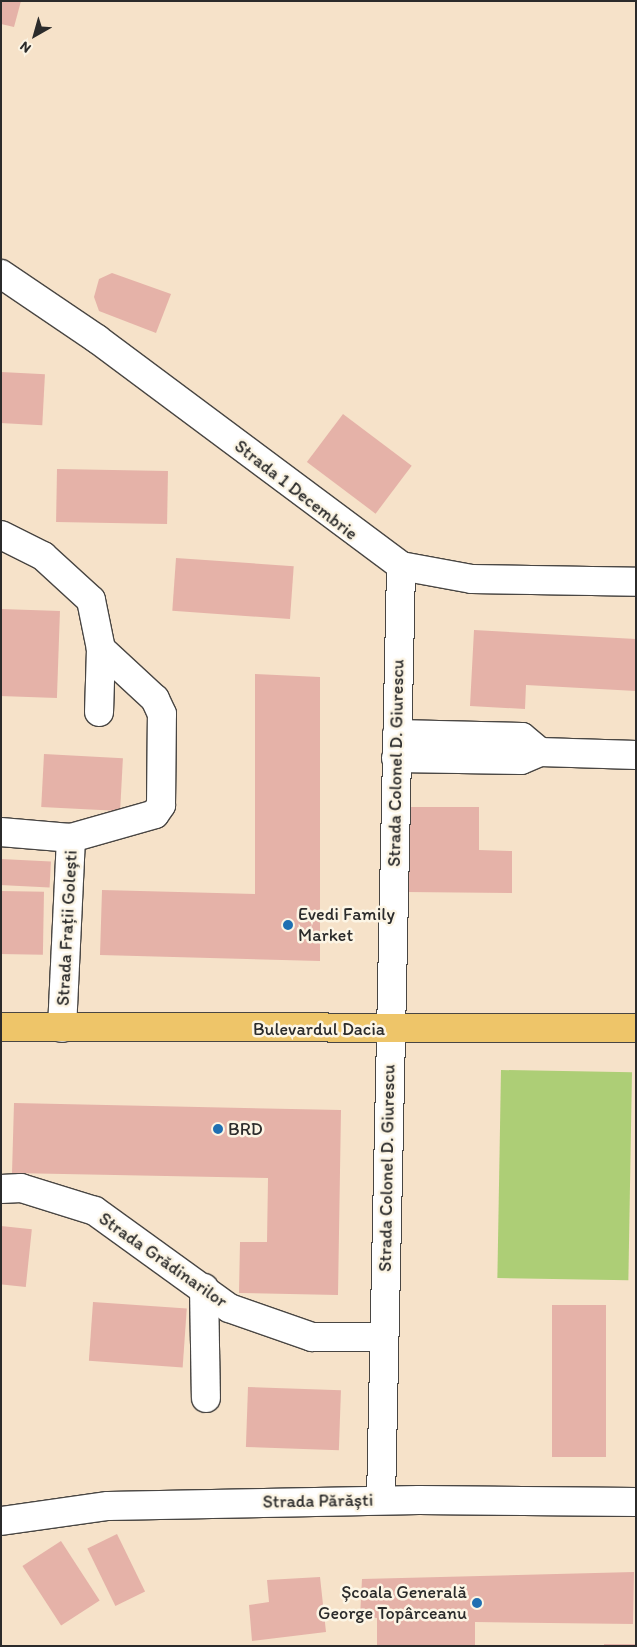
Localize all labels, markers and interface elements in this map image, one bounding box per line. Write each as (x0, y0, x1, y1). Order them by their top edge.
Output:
north arrow (10, 10, 60, 60)
text: N (17, 38, 34, 57)
street label: Strada 1 Decembrie (230, 435, 362, 545)
street label: Strada Colonel D. Giurescu (383, 659, 409, 867)
street label: Strada Frații Golești (52, 850, 82, 1006)
place label: Evedi Family Market (298, 904, 394, 946)
marker: Evedi Family Market (282, 919, 294, 931)
street label: Bulevardul Dacia (253, 1018, 385, 1040)
street label: Strada Colonel D. Giurescu (374, 1064, 400, 1272)
place label: BRD (228, 1118, 263, 1140)
marker: BRD (212, 1123, 224, 1135)
street label: Strada Grădinarilor (95, 1208, 231, 1312)
street label: Strada Părăști (262, 1489, 374, 1513)
place label: Școala Generală George Topârceanu (318, 1582, 467, 1625)
marker: Școala Generală George Topârceanu (471, 1597, 483, 1609)

